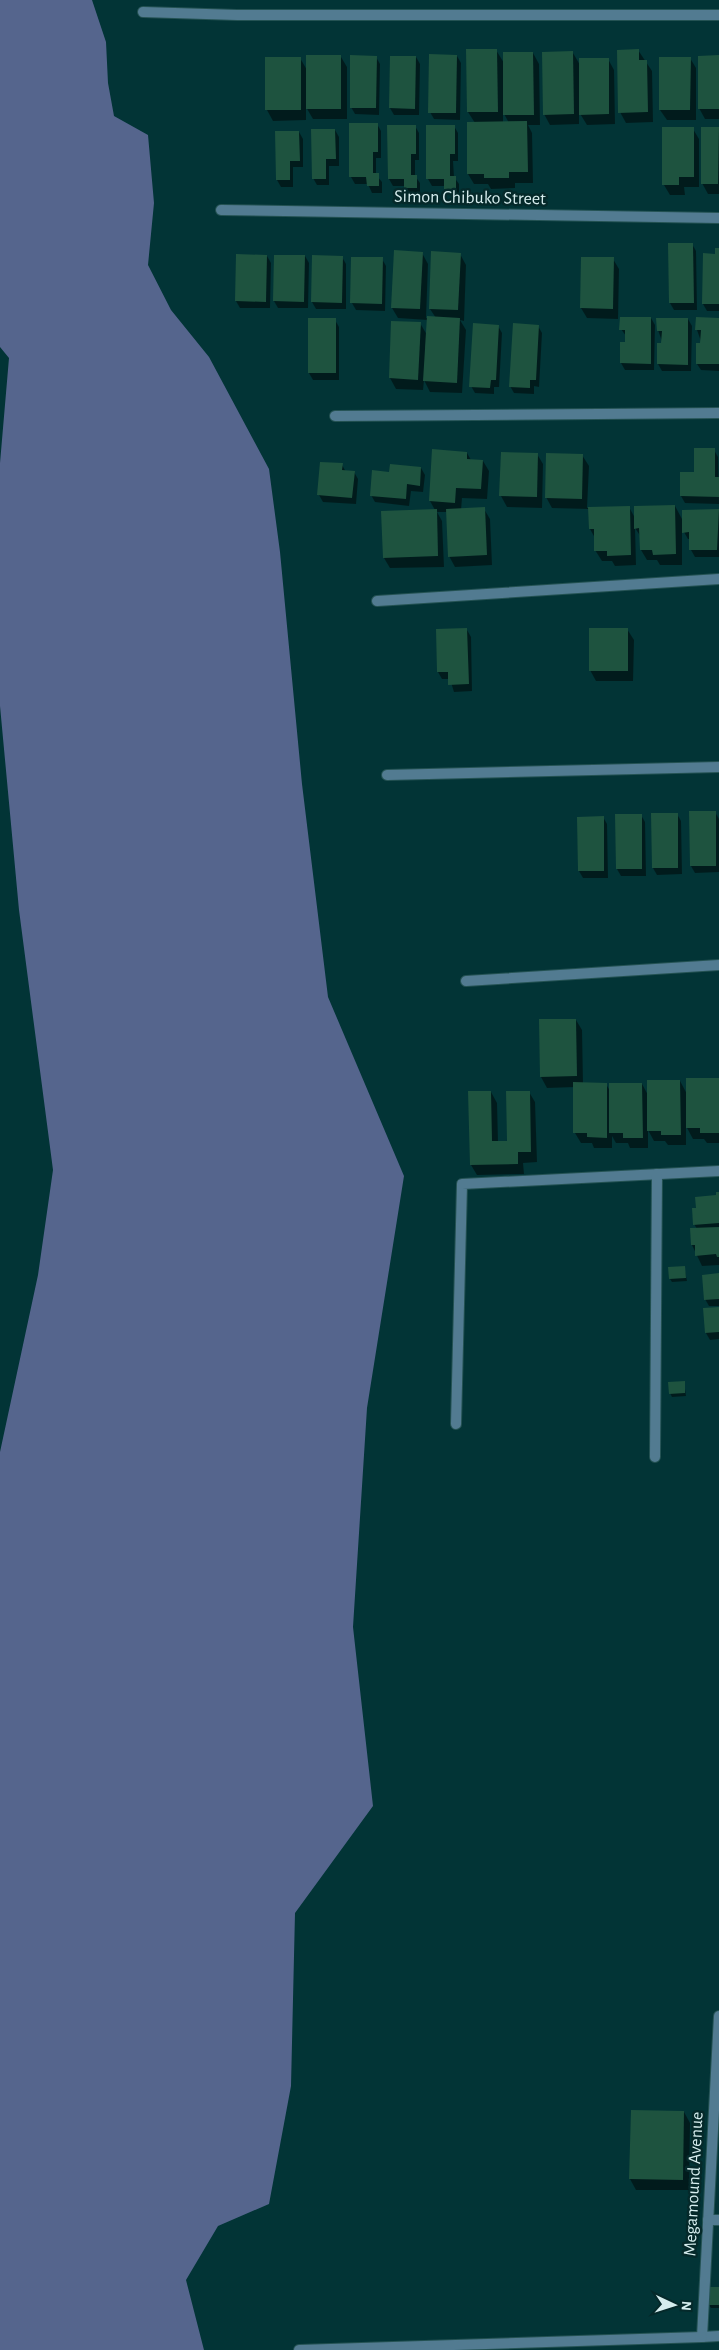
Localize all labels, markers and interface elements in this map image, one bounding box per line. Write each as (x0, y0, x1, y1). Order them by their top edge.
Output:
street label: Simon Chibuko Street (394, 188, 546, 208)
street label: Megamound Avenue (681, 2111, 707, 2257)
north arrow (649, 2280, 699, 2330)
text: N (679, 2300, 693, 2311)

